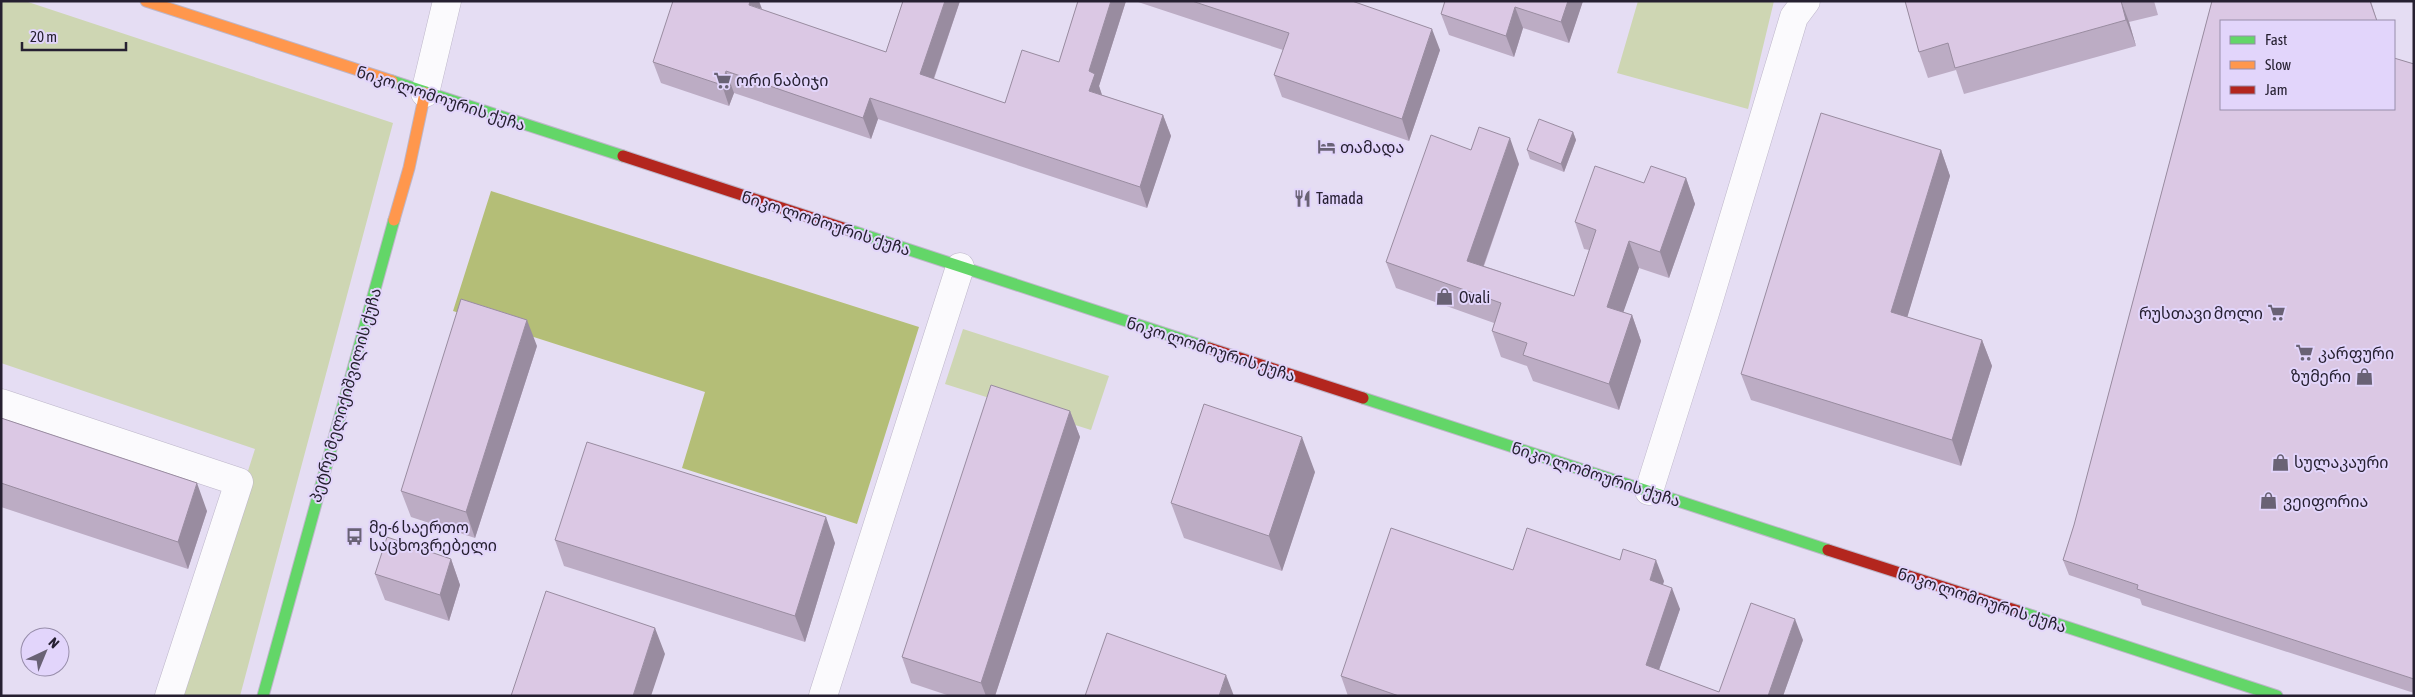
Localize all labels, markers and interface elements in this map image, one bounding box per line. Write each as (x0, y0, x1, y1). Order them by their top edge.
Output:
scale bar (22, 20, 126, 52)
legend (2220, 20, 2395, 110)
text: 20 m (30, 28, 57, 45)
text: Fast (2265, 31, 2287, 48)
text: Slow (2265, 56, 2291, 73)
street label: ნიკო ლომოურის ქუჩა (354, 62, 528, 136)
supermarket icon: ორი ნაბიჯი (712, 70, 732, 90)
place label: ორი ნაბიჯი (736, 71, 829, 90)
text: Jam (2265, 81, 2288, 98)
hotel icon: თამადა (1316, 137, 1336, 157)
place label: თამადა (1340, 138, 1404, 158)
street label: ნიკო ლომოურის ქუჩა (739, 187, 913, 261)
restaurant icon: Tamada (1292, 188, 1312, 208)
place label: Tamada (1316, 189, 1363, 207)
street label: პეტრე მელიქიშვილის ქუჩა (306, 286, 386, 505)
shop icon: Ovali (1435, 287, 1455, 307)
place label: Ovali (1459, 288, 1490, 306)
supermarket icon: რუსთავი მოლი (2267, 303, 2287, 323)
place label: რუსთავი მოლი (2139, 304, 2263, 324)
street label: ნიკო ლომოურის ქუჩა (1124, 313, 1298, 387)
supermarket icon: კარფური (2294, 343, 2314, 363)
place label: კარფური (2318, 344, 2394, 363)
shop icon: ზუმერი (2355, 366, 2375, 386)
place label: ზუმერი (2291, 367, 2351, 386)
street label: ნიკო ლომოურის ქუჩა (1509, 438, 1683, 512)
shop icon: სულაკაური (2270, 452, 2290, 472)
place label: სულაკაური (2294, 453, 2388, 473)
shop icon: ვეიფორია (2259, 491, 2279, 511)
place label: ვეიფორია (2283, 492, 2368, 511)
place label: მე-6 საერთო საცხოვრებელი (369, 518, 497, 556)
bus stop icon: მე-6 საერთო საცხოვრებელი (345, 526, 365, 546)
street label: ნიკო ლომოურის ქუჩა (1895, 564, 2069, 638)
north arrow (20, 627, 70, 677)
text: N (46, 634, 63, 651)

